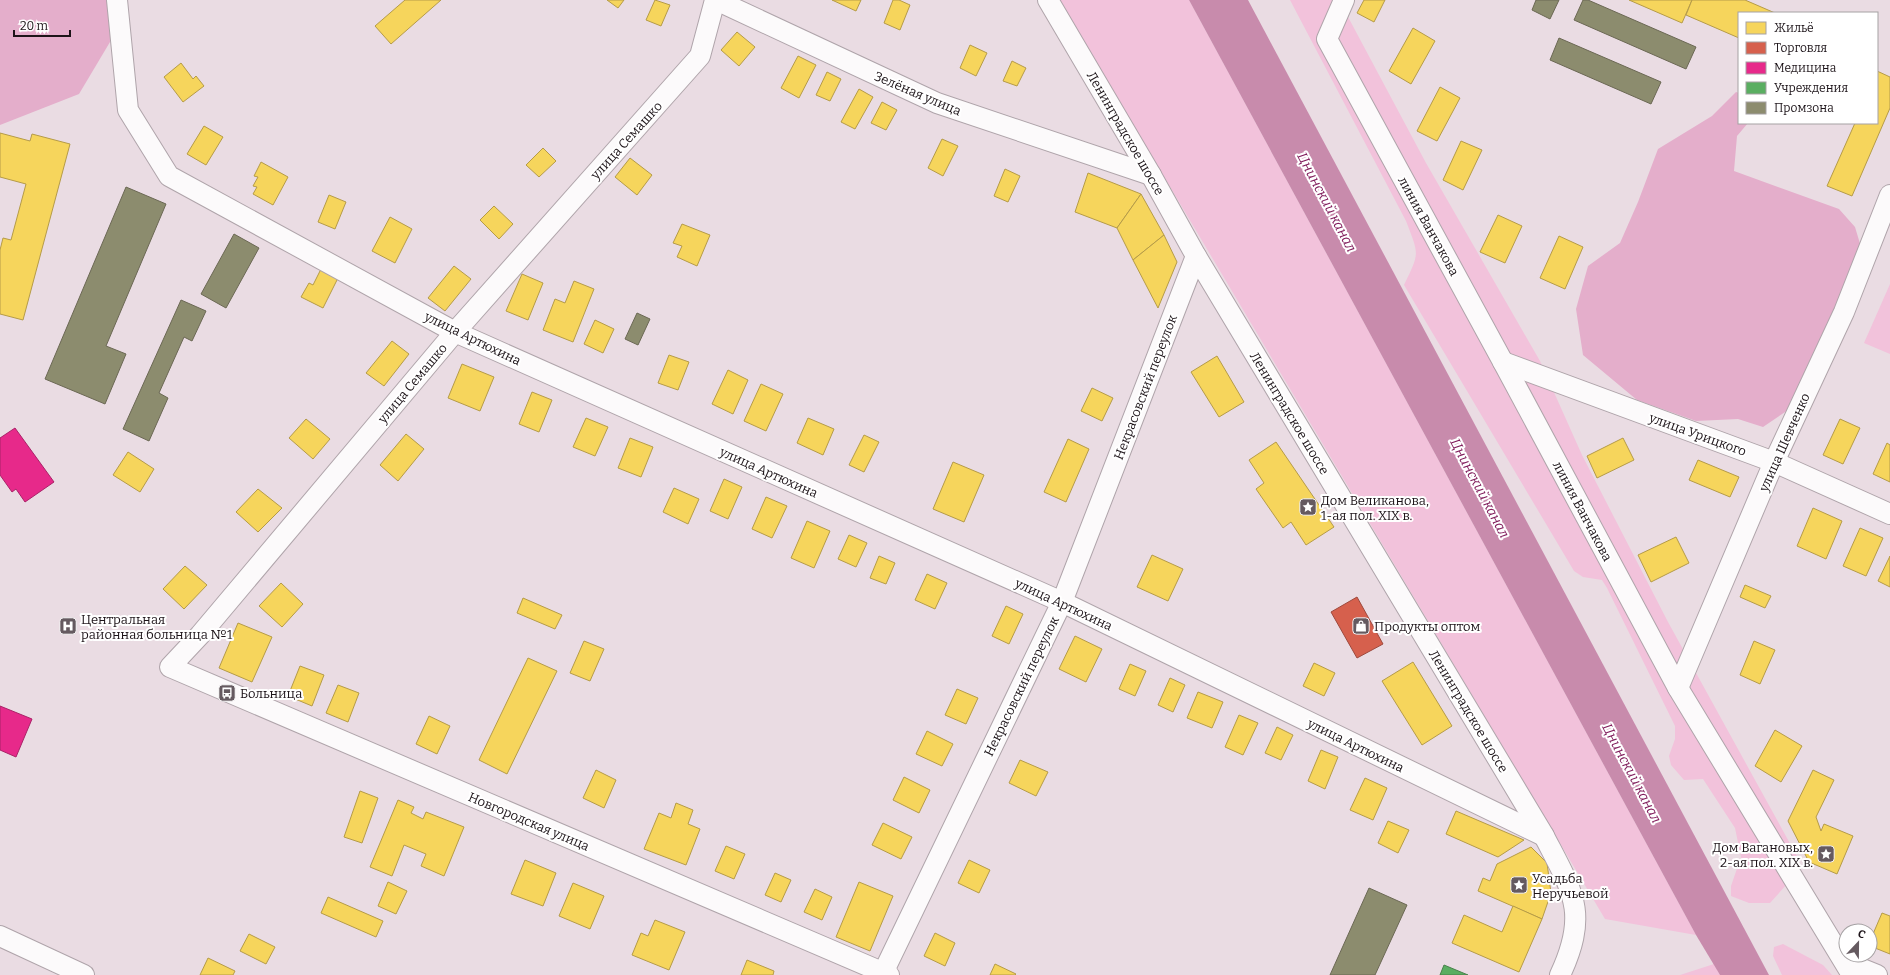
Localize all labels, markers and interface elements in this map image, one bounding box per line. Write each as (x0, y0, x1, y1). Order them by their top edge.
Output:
scale bar (14, 12, 70, 38)
legend (1738, 12, 1878, 124)
text: 20 m (20, 19, 49, 33)
text: Жильё (1774, 21, 1814, 35)
text: Торговля (1774, 41, 1828, 55)
text: Медицина (1774, 61, 1837, 75)
street label: Зелёная улица (872, 68, 963, 119)
street label: Ленинградское шоссе (1084, 69, 1167, 198)
text: Учреждения (1774, 81, 1849, 95)
street label: улица Семашко (587, 98, 665, 183)
text: Промзона (1774, 101, 1834, 115)
water label: Цнинский канал (1293, 149, 1360, 255)
street label: линия Ванчакова (1395, 174, 1462, 278)
street label: улица Артюхина (421, 308, 523, 368)
street label: Некрасовский переулок (1111, 312, 1180, 462)
street label: улица Семашко (374, 341, 450, 427)
street label: Ленинградское шоссе (1247, 349, 1332, 477)
street label: улица Шевченко (1756, 391, 1813, 495)
street label: улица Урицкого (1646, 410, 1748, 459)
water label: Цнинский канал (1446, 435, 1513, 541)
street label: улица Артюхина (717, 444, 820, 501)
street label: линия Ванчакова (1550, 459, 1615, 564)
place label: Дом Великанова, 1-ая пол. XIX в. (1321, 493, 1429, 523)
place icon: Дом Великанова, 1-ая пол. XIX в. (1298, 497, 1318, 517)
street label: улица Артюхина (1012, 575, 1115, 634)
place label: Центральная районная больница №1 (81, 612, 233, 642)
street label: Некрасовский переулок (981, 613, 1062, 759)
hospital icon: Центральная районная больница №1 (58, 616, 78, 636)
shop icon: Продукты оптом (1351, 616, 1371, 636)
place label: Продукты оптом (1374, 619, 1481, 634)
street label: Ленинградское шоссе (1426, 647, 1511, 775)
bus stop icon: Больница (217, 683, 237, 703)
place label: Больница (240, 686, 302, 701)
street label: улица Артюхина (1304, 715, 1406, 775)
water label: Цнинский канал (1598, 720, 1665, 826)
street label: Новгородская улица (466, 789, 592, 854)
place label: Дом Вагановых, 2-ая пол. XIX в. (1713, 840, 1813, 870)
place icon: Дом Вагановых, 2-ая пол. XIX в. (1816, 844, 1836, 864)
place label: Усадьба Неручьевой (1532, 871, 1609, 901)
place icon: Усадьба Неручьевой (1509, 875, 1529, 895)
north arrow (1838, 923, 1878, 963)
text: С (1856, 927, 1867, 942)

